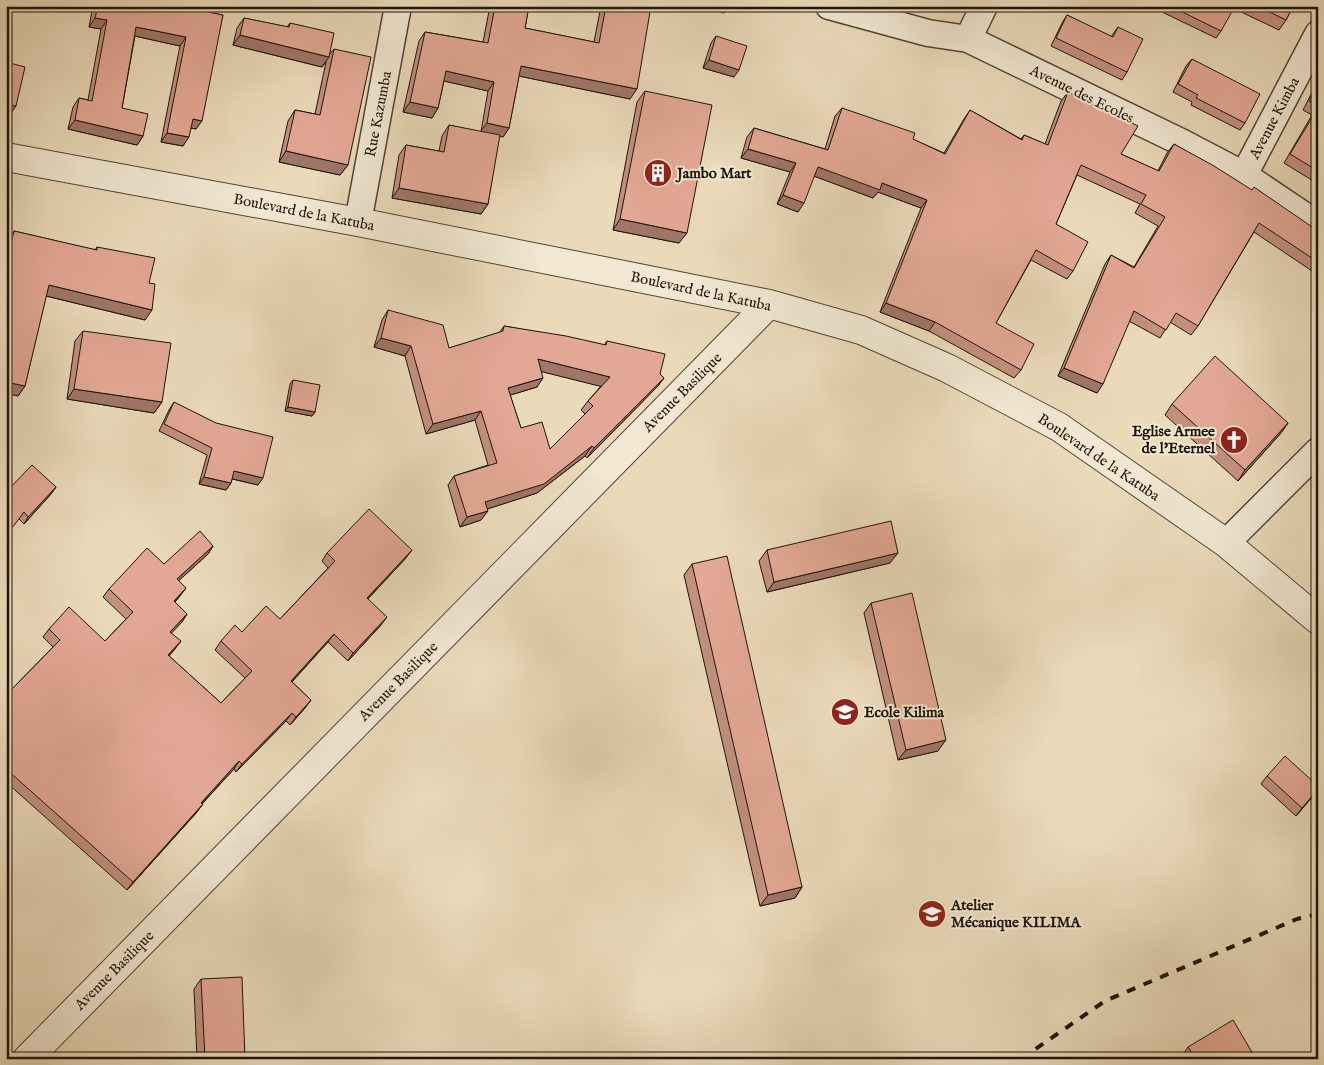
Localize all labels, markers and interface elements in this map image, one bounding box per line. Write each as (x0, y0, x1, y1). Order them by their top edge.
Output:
street label: Avenue des Ecoles (1026, 61, 1137, 128)
street label: Rue Kazumba (361, 69, 396, 159)
street label: Avenue Kimba (1244, 74, 1304, 163)
building icon: Jambo Mart (643, 158, 673, 188)
place label: Jambo Mart (675, 164, 752, 183)
street label: Boulevard de la Katuba (232, 189, 377, 236)
street label: Boulevard de la Katuba (629, 267, 773, 316)
street label: Avenue Basilique (638, 348, 726, 437)
street label: Boulevard de la Katuba (1034, 409, 1164, 506)
place label: Eglise Armee de l'Eternel (1132, 422, 1216, 458)
church icon: Eglise Armee de l'Eternel (1219, 425, 1249, 455)
street label: Avenue Basilique (354, 637, 442, 726)
school or university icon: Ecole Kilima (830, 697, 860, 727)
place label: Ecole Kilima (864, 703, 945, 722)
place label: Atelier Mécanique KILIMA (950, 896, 1082, 932)
school or university icon: Atelier Mécanique KILIMA (917, 899, 947, 929)
street label: Avenue Basilique (70, 926, 158, 1015)

